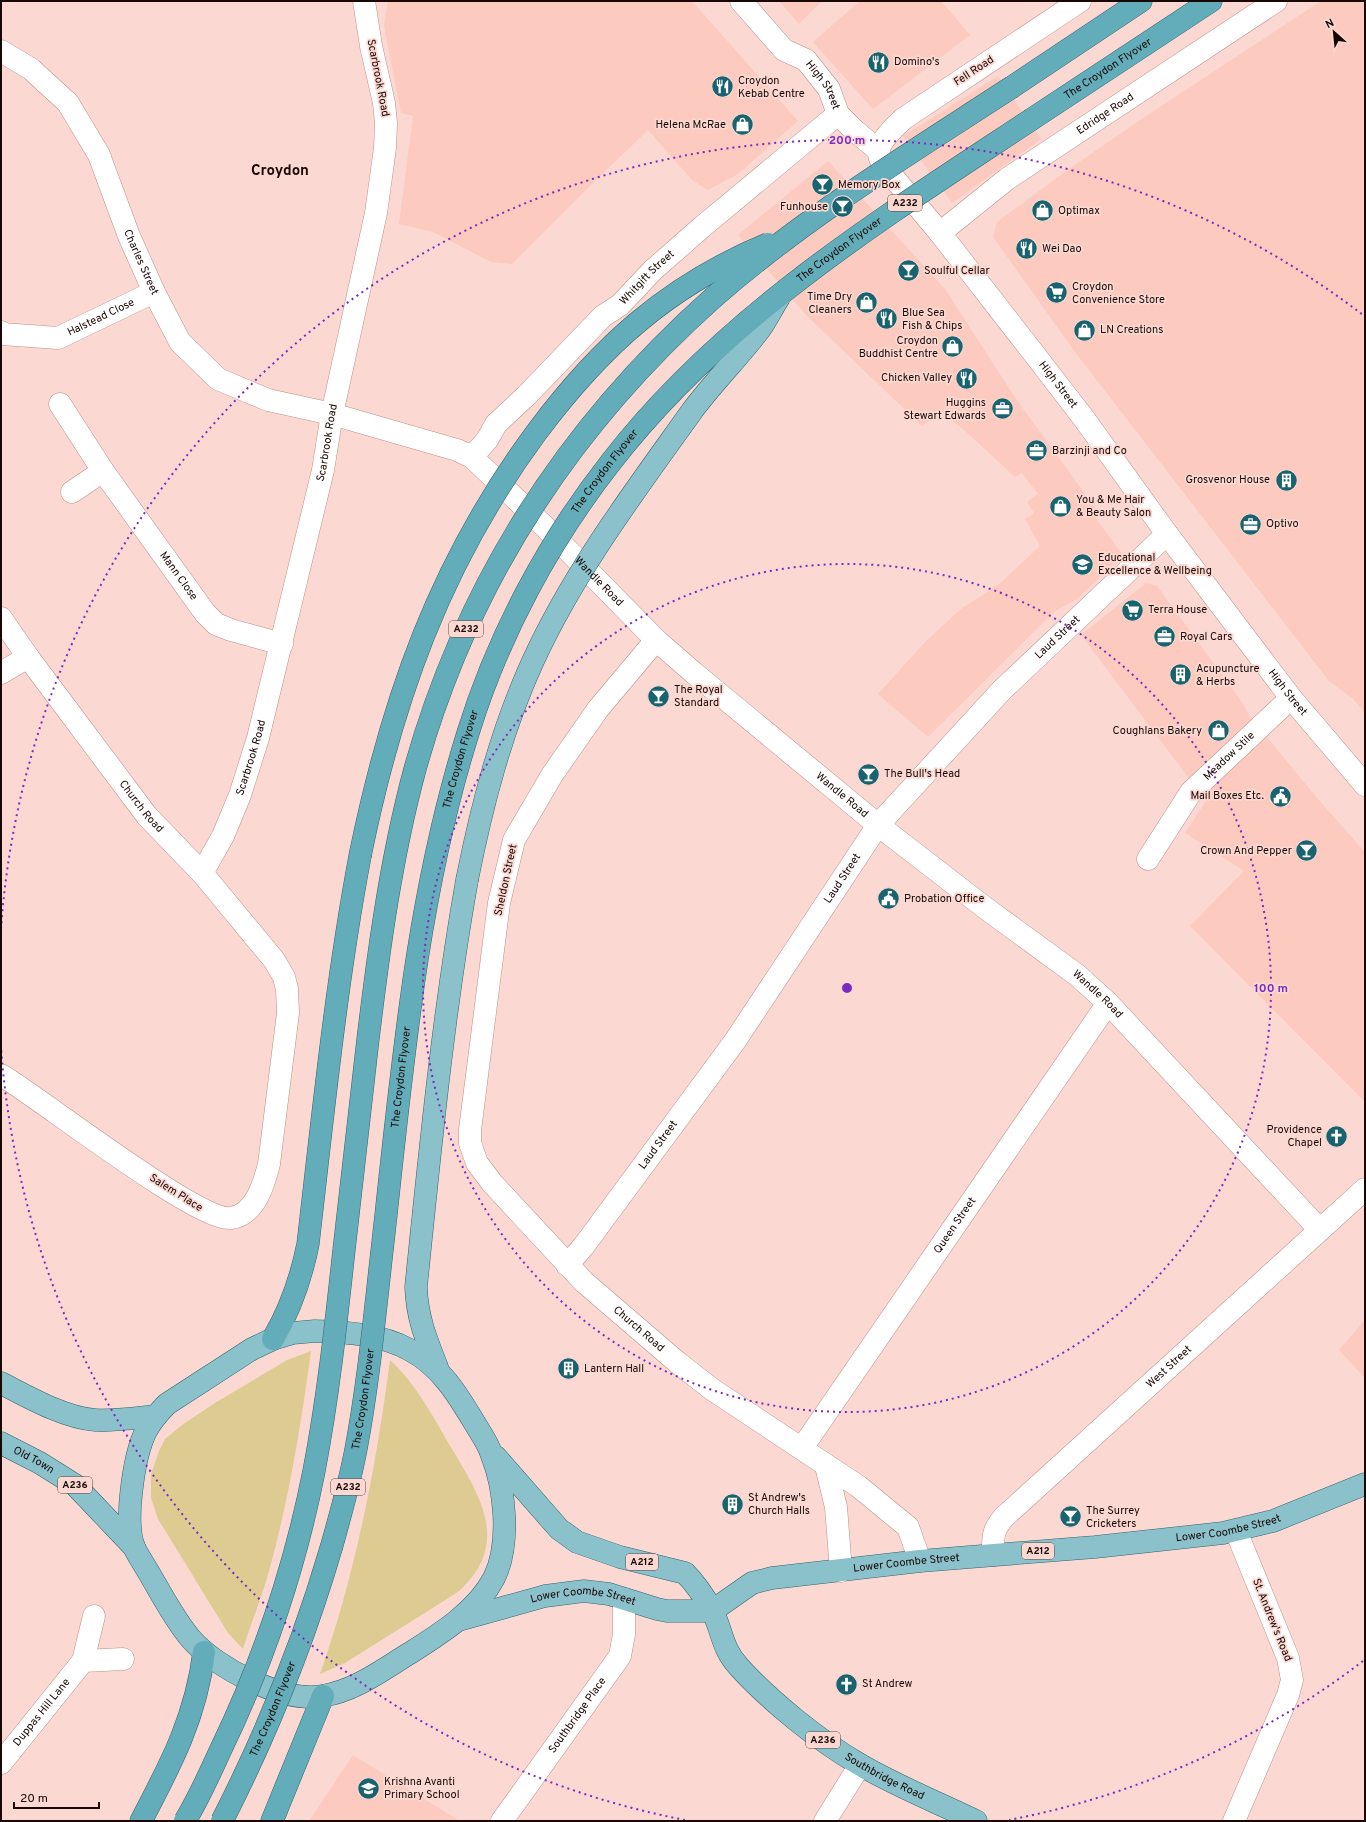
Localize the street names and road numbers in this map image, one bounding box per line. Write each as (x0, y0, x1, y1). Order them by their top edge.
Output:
street label: The Croydon Flyover (1061, 35, 1155, 103)
street label: Scarbrook Road (364, 38, 392, 118)
street label: Fell Road (951, 53, 997, 89)
street label: High Street (802, 58, 843, 112)
street label: Edridge Road (1074, 90, 1137, 138)
road number: A232 (888, 195, 922, 211)
street label: The Croydon Flyover (794, 214, 885, 286)
street label: Charles Street (120, 228, 161, 298)
street label: Whitgift Street (617, 247, 678, 308)
street label: Halstead Close (65, 295, 137, 339)
street label: High Street (1035, 358, 1080, 411)
street label: Scarbrook Road (313, 403, 341, 483)
street label: The Croydon Flyover (568, 426, 642, 516)
street label: Mann Close (156, 549, 201, 603)
street label: Wandle Road (571, 554, 626, 610)
street label: Laud Street (1032, 613, 1083, 662)
road number: A232 (449, 621, 483, 637)
street label: High Street (1265, 666, 1310, 719)
street label: The Croydon Flyover (440, 707, 482, 810)
street label: Scarbrook Road (233, 718, 269, 797)
street label: Meadow Stile (1201, 729, 1258, 784)
street label: Wandle Road (813, 769, 871, 821)
street label: Church Road (116, 778, 166, 836)
street label: Sheldon Street (492, 843, 520, 917)
street label: Laud Street (821, 851, 864, 906)
street label: Wandle Road (1069, 967, 1126, 1021)
street label: The Croydon Flyover (388, 1025, 414, 1129)
street label: Laud Street (636, 1118, 681, 1172)
street label: Salem Place (147, 1171, 205, 1215)
street label: Queen Street (931, 1195, 979, 1256)
street label: Church Road (610, 1303, 667, 1355)
street label: West Street (1143, 1343, 1195, 1391)
street label: The Croydon Flyover (349, 1347, 378, 1451)
street label: Old Town (11, 1443, 57, 1477)
road number: A236 (58, 1477, 92, 1493)
road number: A232 (331, 1479, 365, 1495)
street label: Lower Coombe Street (1175, 1511, 1283, 1545)
road number: A212 (1022, 1543, 1054, 1559)
street label: Lower Coombe Street (852, 1551, 960, 1576)
road number: A212 (626, 1554, 658, 1570)
street label: St. Andrew's Road (1249, 1576, 1295, 1664)
street label: Lower Coombe Street (529, 1584, 638, 1609)
street label: The Croydon Flyover (247, 1659, 300, 1759)
street label: Southbridge Place (546, 1674, 610, 1756)
street label: Duppas Hill Lane (10, 1675, 73, 1749)
road number: A236 (806, 1732, 840, 1748)
street label: Southbridge Road (842, 1750, 927, 1803)

